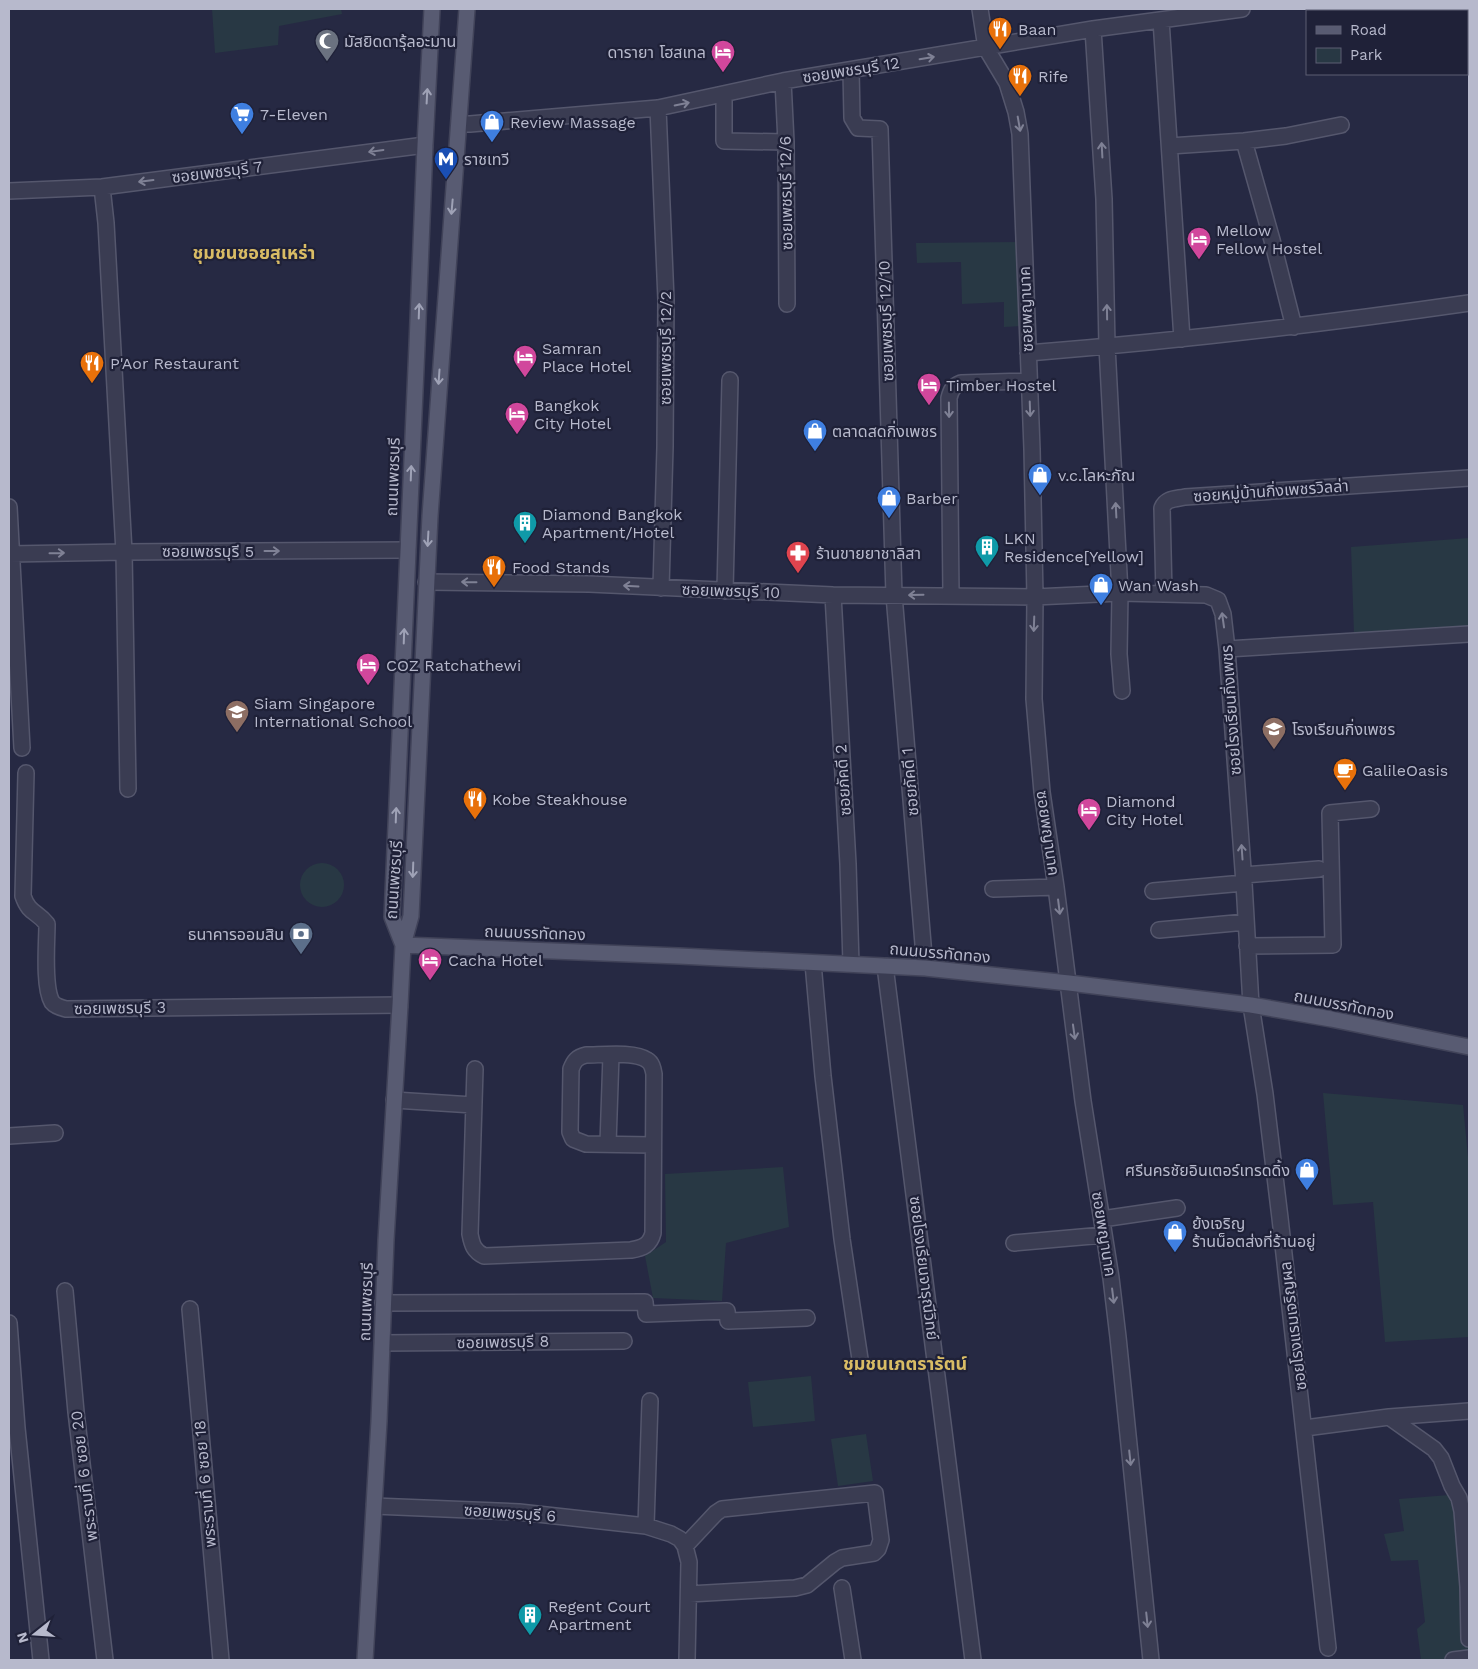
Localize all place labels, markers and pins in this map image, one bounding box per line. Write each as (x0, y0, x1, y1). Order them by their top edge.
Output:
restaurant icon: Baan (987, 16, 1013, 50)
place label: Baan (1018, 20, 1056, 39)
mosque icon: มัสยิดดารุ้ลอะมาน (314, 28, 340, 62)
place label: มัสยิดดารุ้ลอะมาน (344, 32, 456, 51)
hotel icon: ดารายา โฮสเทล (710, 39, 736, 73)
place label: ดารายา โฮสเทล (607, 43, 706, 62)
restaurant icon: Rife (1007, 63, 1033, 97)
place label: Rife (1038, 67, 1068, 86)
supermarket icon: 7-Eleven (229, 101, 255, 135)
place label: 7-Eleven (260, 105, 328, 124)
shop icon: Review Massage (479, 109, 505, 143)
place label: Review Massage (510, 113, 636, 132)
metro station icon: ราชเทวี (433, 146, 459, 180)
place label: ราชเทวี (464, 150, 509, 169)
place label: Mellow Fellow Hostel (1216, 221, 1322, 258)
hotel icon: Mellow Fellow Hostel (1186, 226, 1212, 260)
place label: Samran Place Hotel (542, 339, 631, 376)
hotel icon: Samran Place Hotel (512, 344, 538, 378)
restaurant icon: P'Aor Restaurant (79, 350, 105, 384)
place label: P'Aor Restaurant (110, 354, 239, 373)
hotel icon: Timber Hostel (916, 372, 942, 406)
place label: Timber Hostel (946, 376, 1056, 395)
place label: Bangkok City Hotel (534, 396, 611, 433)
hotel icon: Bangkok City Hotel (504, 401, 530, 435)
shop icon: ตลาดสดกิ่งเพชร (802, 418, 828, 452)
place label: ตลาดสดกิ่งเพชร (832, 420, 937, 441)
shop icon: v.c.โลหะภัณ (1027, 462, 1053, 496)
place label: v.c.โลหะภัณ (1058, 466, 1135, 485)
shop icon: Barber (876, 485, 902, 519)
place label: Barber (906, 489, 958, 508)
place label: Diamond Bangkok Apartment/Hotel (542, 505, 682, 542)
building icon: Diamond Bangkok Apartment/Hotel (512, 510, 538, 544)
place label: LKN Residence[Yellow] (1004, 529, 1144, 566)
building icon: LKN Residence[Yellow] (974, 534, 1000, 568)
pharmacy icon: ร้านขายยาชาลิสา (785, 540, 811, 574)
place label: ร้านขายยาชาลิสา (816, 544, 921, 563)
restaurant icon: Food Stands (481, 554, 507, 588)
place label: Food Stands (512, 558, 610, 577)
shop icon: Wan Wash (1088, 572, 1114, 606)
place label: Wan Wash (1118, 576, 1199, 595)
hotel icon: COZ Ratchathewi (355, 652, 381, 686)
place label: COZ Ratchathewi (386, 656, 521, 675)
place label: Siam Singapore International School (254, 694, 412, 731)
school or university icon: Siam Singapore International School (224, 699, 250, 733)
school or university icon: โรงเรียนกิ่งเพชร (1261, 716, 1287, 750)
place label: โรงเรียนกิ่งเพชร (1292, 718, 1395, 739)
cafe icon: GalileOasis (1332, 757, 1358, 791)
place label: GalileOasis (1362, 761, 1448, 780)
restaurant icon: Kobe Steakhouse (462, 786, 488, 820)
place label: Kobe Steakhouse (492, 790, 628, 809)
place label: Diamond City Hotel (1106, 792, 1183, 829)
hotel icon: Diamond City Hotel (1076, 797, 1102, 831)
bank icon: ธนาคารออมสิน (288, 921, 314, 955)
place label: ธนาคารออมสิน (188, 925, 284, 944)
hotel icon: Cacha Hotel (417, 947, 443, 981)
place label: Cacha Hotel (448, 951, 543, 970)
shop icon: ศรีนครชัยอินเตอร์เทรดดิ้ง (1294, 1157, 1320, 1191)
place label: ศรีนครชัยอินเตอร์เทรดดิ้ง (1125, 1159, 1290, 1180)
place label: ย้งเจริญ ร้านน็อตส่งที่ร้านอยู่ (1192, 1214, 1316, 1251)
shop icon: ย้งเจริญ ร้านน็อตส่งที่ร้านอยู่ (1162, 1219, 1188, 1253)
place label: Regent Court Apartment (548, 1597, 651, 1634)
building icon: Regent Court Apartment (517, 1602, 543, 1636)

